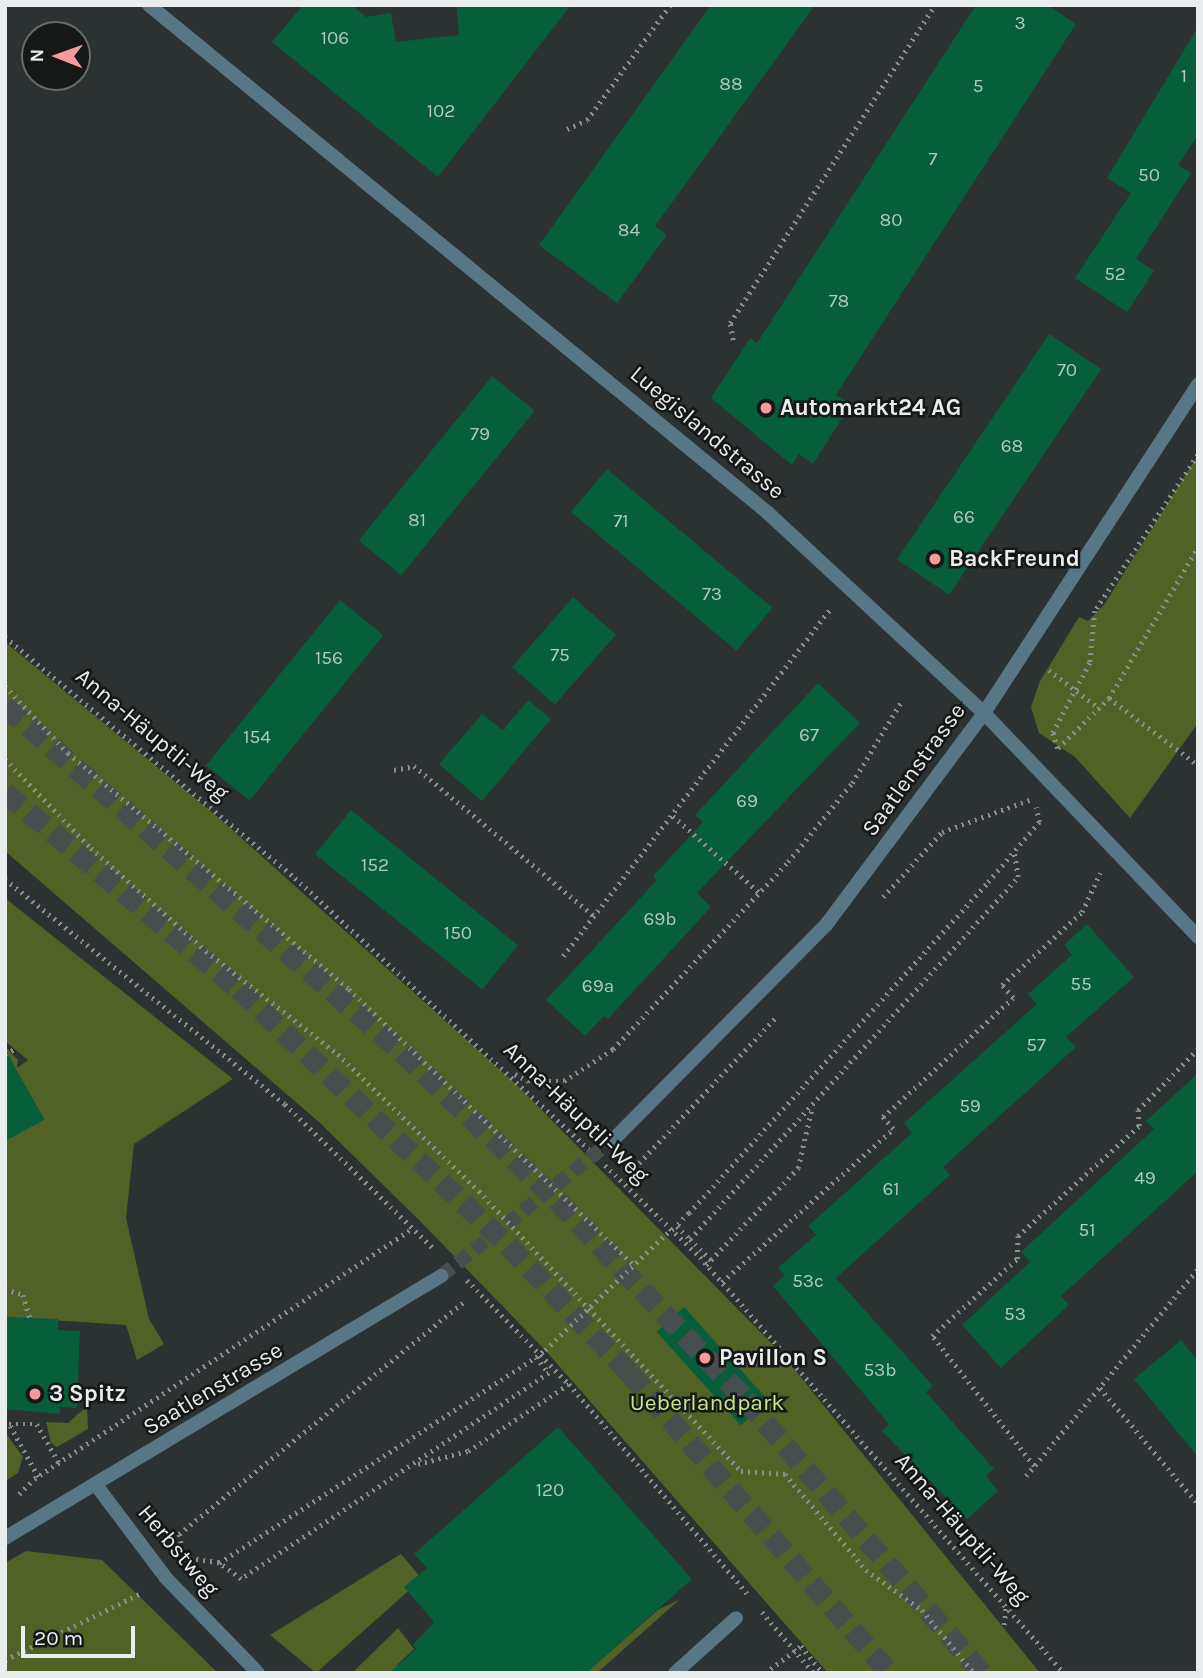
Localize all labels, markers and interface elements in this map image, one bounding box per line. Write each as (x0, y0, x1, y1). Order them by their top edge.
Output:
house number: 3 (1014, 13, 1026, 35)
north arrow (21, 21, 91, 91)
house number: 106 (321, 28, 349, 50)
text: N (26, 49, 48, 63)
house number: 1 (1181, 66, 1187, 88)
house number: 88 (719, 74, 743, 96)
house number: 5 (973, 76, 983, 98)
house number: 102 (427, 101, 455, 123)
house number: 7 (929, 149, 937, 171)
house number: 50 (1138, 165, 1160, 187)
house number: 80 (880, 210, 902, 232)
house number: 84 (618, 220, 640, 242)
house number: 52 (1104, 264, 1126, 286)
house number: 78 (829, 291, 849, 313)
street label: Luegislandstrasse (624, 360, 790, 506)
house number: 70 (1057, 360, 1077, 382)
place label: Automarkt24 AG (780, 394, 961, 422)
marker: Automarkt24 AG (758, 400, 774, 416)
house number: 79 (470, 424, 490, 446)
house number: 68 (1001, 436, 1023, 458)
house number: 66 (953, 507, 975, 529)
house number: 81 (408, 510, 426, 532)
house number: 71 (613, 511, 629, 533)
place label: BackFreund (949, 545, 1080, 573)
marker: BackFreund (927, 551, 943, 567)
house number: 73 (702, 584, 722, 606)
house number: 75 (550, 645, 570, 667)
house number: 156 (315, 648, 343, 670)
street label: Anna-Häuptli-Weg (70, 663, 234, 807)
street label: Saatlenstrasse (856, 698, 972, 842)
house number: 67 (799, 725, 819, 747)
house number: 154 (243, 727, 271, 749)
house number: 69 (736, 791, 758, 813)
house number: 152 (361, 855, 389, 877)
house number: 69b (643, 909, 677, 931)
house number: 150 (444, 923, 472, 945)
house number: 55 (1070, 974, 1092, 996)
house number: 69a (582, 976, 614, 998)
house number: 57 (1026, 1035, 1046, 1057)
street label: Anna-Häuptli-Weg (497, 1037, 655, 1189)
house number: 59 (959, 1096, 981, 1118)
house number: 49 (1134, 1168, 1156, 1190)
house number: 61 (882, 1179, 900, 1201)
house number: 51 (1078, 1220, 1096, 1242)
house number: 53c (792, 1271, 824, 1293)
house number: 53 (1004, 1304, 1026, 1326)
street label: Saatlenstrasse (138, 1337, 288, 1441)
place label: Pavillon S (719, 1344, 827, 1372)
marker: Pavillon S (697, 1350, 713, 1366)
house number: 53b (863, 1360, 897, 1382)
place label: 3 Spitz (49, 1380, 126, 1408)
marker: 3 Spitz (27, 1386, 43, 1402)
park label: Ueberlandpark (630, 1389, 784, 1417)
street label: Anna-Häuptli-Weg (889, 1448, 1035, 1610)
house number: 120 (536, 1480, 564, 1502)
street label: Herbstweg (132, 1499, 224, 1603)
scale bar (24, 1612, 138, 1656)
text: 20 m (34, 1626, 83, 1650)

